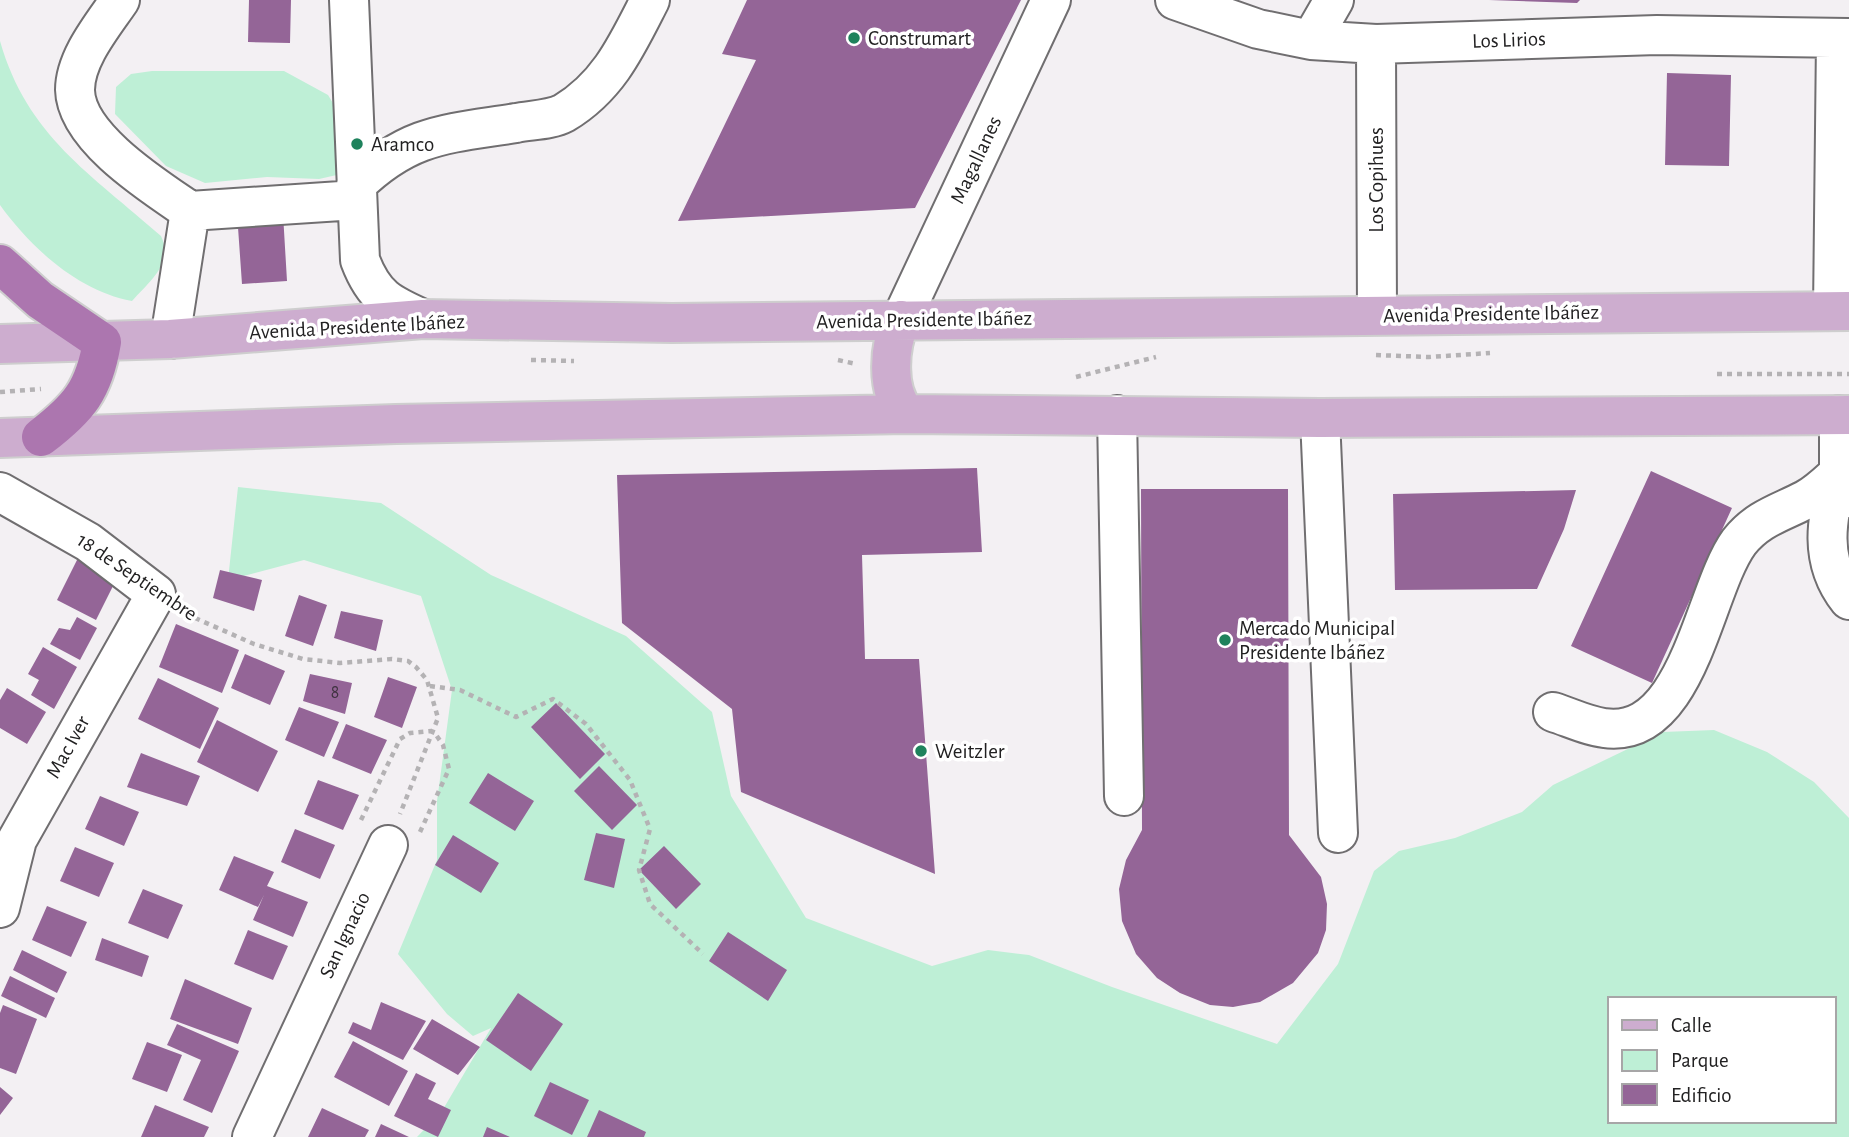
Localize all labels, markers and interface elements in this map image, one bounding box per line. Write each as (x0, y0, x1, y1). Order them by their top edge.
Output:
place label: Construmart (868, 28, 971, 49)
street label: Los Lirios (1472, 28, 1546, 52)
marker: Construmart (846, 30, 862, 46)
street label: Magallanes (947, 113, 1005, 207)
street label: Los Copihues (1366, 127, 1387, 233)
place label: Aramco (371, 134, 434, 155)
marker: Aramco (349, 136, 365, 152)
street label: Avenida Presidente Ibáñez (1383, 302, 1599, 326)
street label: Avenida Presidente Ibáñez (816, 308, 1032, 332)
street label: Avenida Presidente Ibáñez (249, 311, 465, 343)
street label: 18 de Septiembre (73, 529, 201, 625)
place label: Mercado Municipal Presidente Ibáñez (1239, 618, 1395, 663)
marker: Mercado Municipal Presidente Ibáñez (1217, 632, 1233, 648)
house number: 8 (331, 684, 339, 702)
street label: Mac Iver (42, 712, 94, 782)
place label: Weitzler (935, 741, 1005, 762)
marker: Weitzler (913, 743, 929, 759)
street label: San Ignacio (316, 889, 374, 981)
legend (1608, 997, 1835, 1123)
text: Calle (1671, 1015, 1712, 1036)
text: Parque (1671, 1050, 1729, 1071)
text: Edificio (1671, 1085, 1732, 1106)

